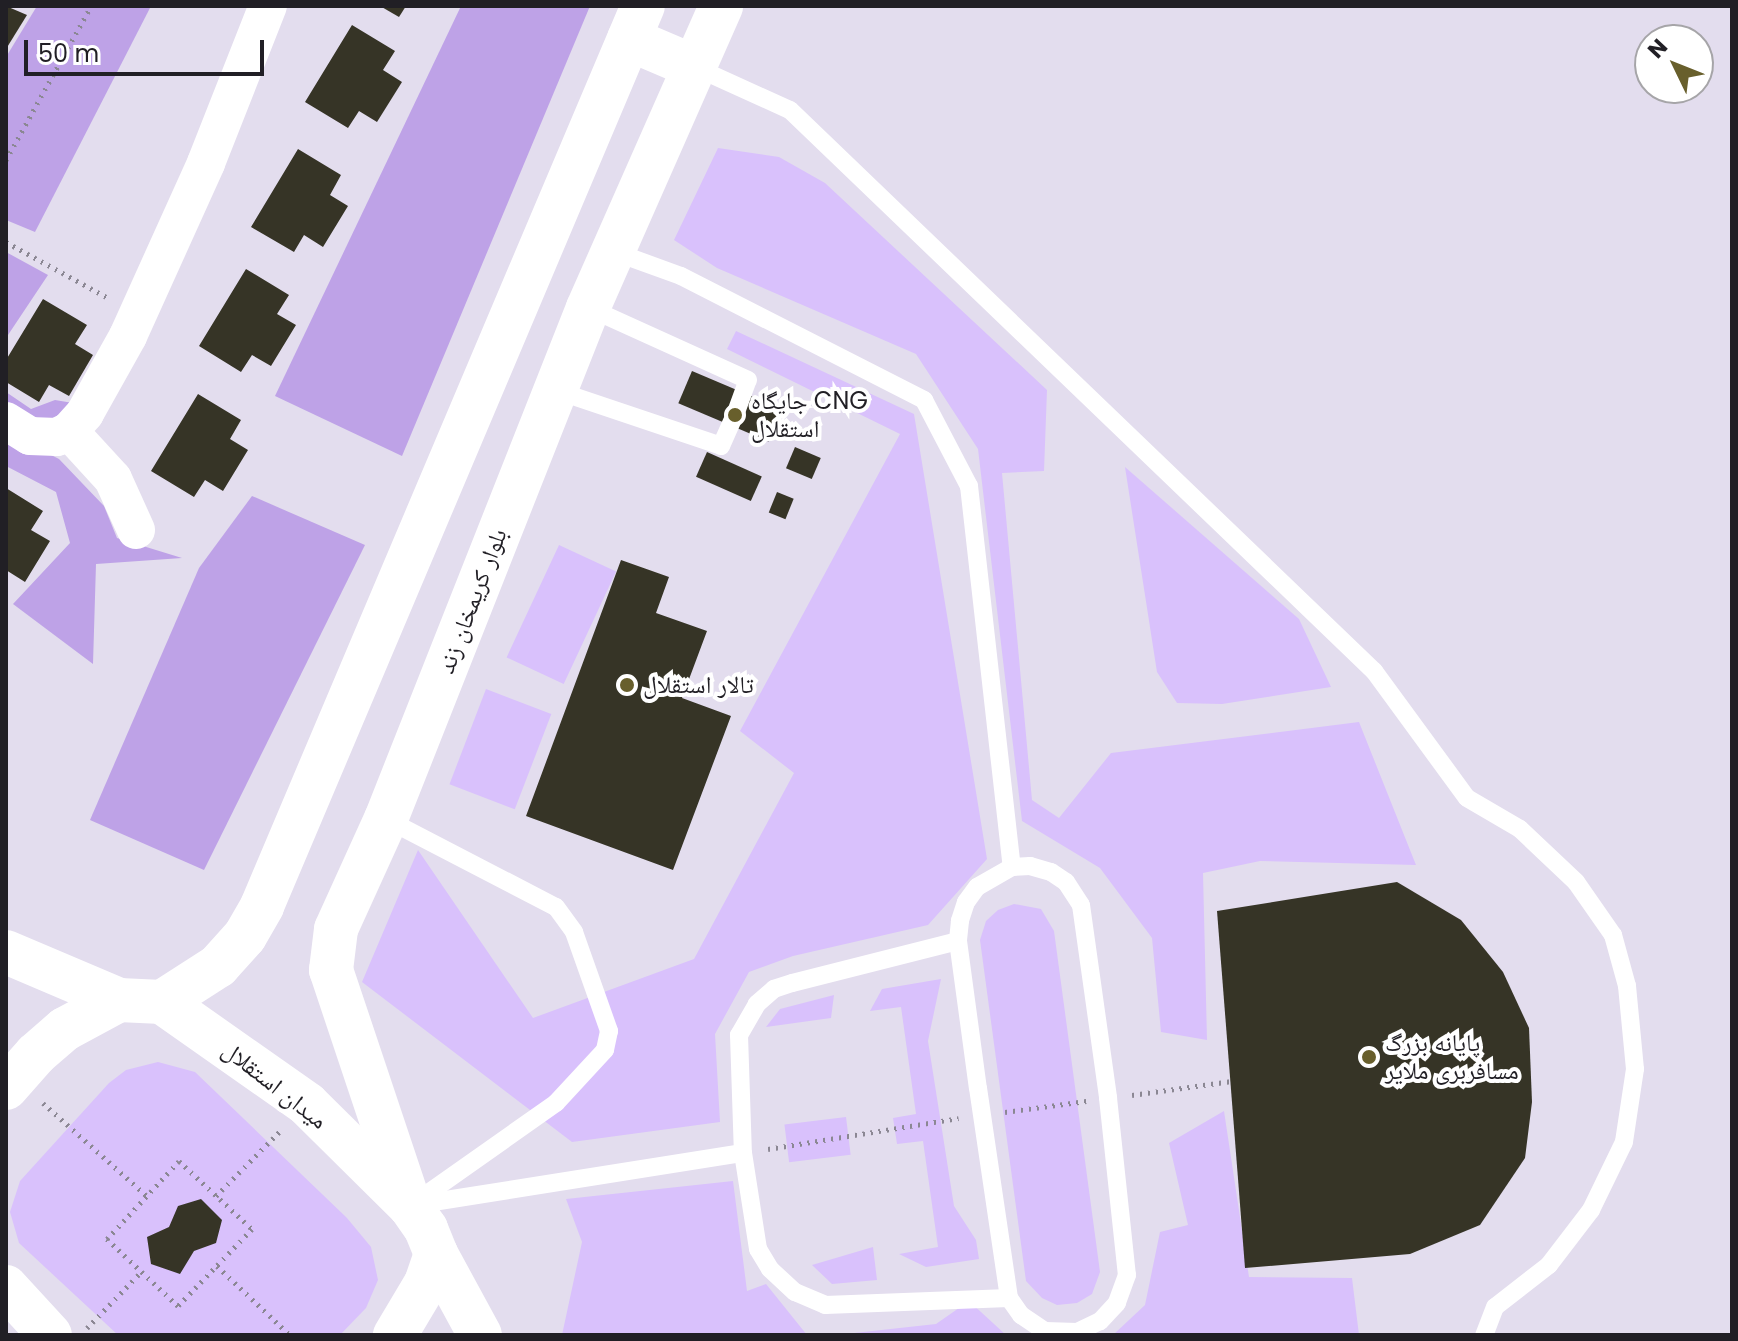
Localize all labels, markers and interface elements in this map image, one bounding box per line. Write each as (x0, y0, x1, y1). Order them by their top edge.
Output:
scale bar (28, 24, 268, 74)
north arrow (1634, 24, 1714, 104)
text: N (1641, 32, 1675, 65)
text: 50 m (38, 37, 99, 70)
place label: جایگاه CNG استقلال (751, 387, 868, 443)
marker: جایگاه CNG استقلال (726, 406, 744, 424)
street label: بلوار کریمخان زند (431, 525, 513, 677)
place label: تالار استقلال (643, 671, 754, 699)
marker: تالار استقلال (618, 676, 636, 694)
place label: پایانه بزرگ مسافربری ملایر (1385, 1029, 1519, 1085)
street label: میدان استقلال (217, 1035, 333, 1135)
marker: پایانه بزرگ مسافربری ملایر (1360, 1048, 1378, 1066)

